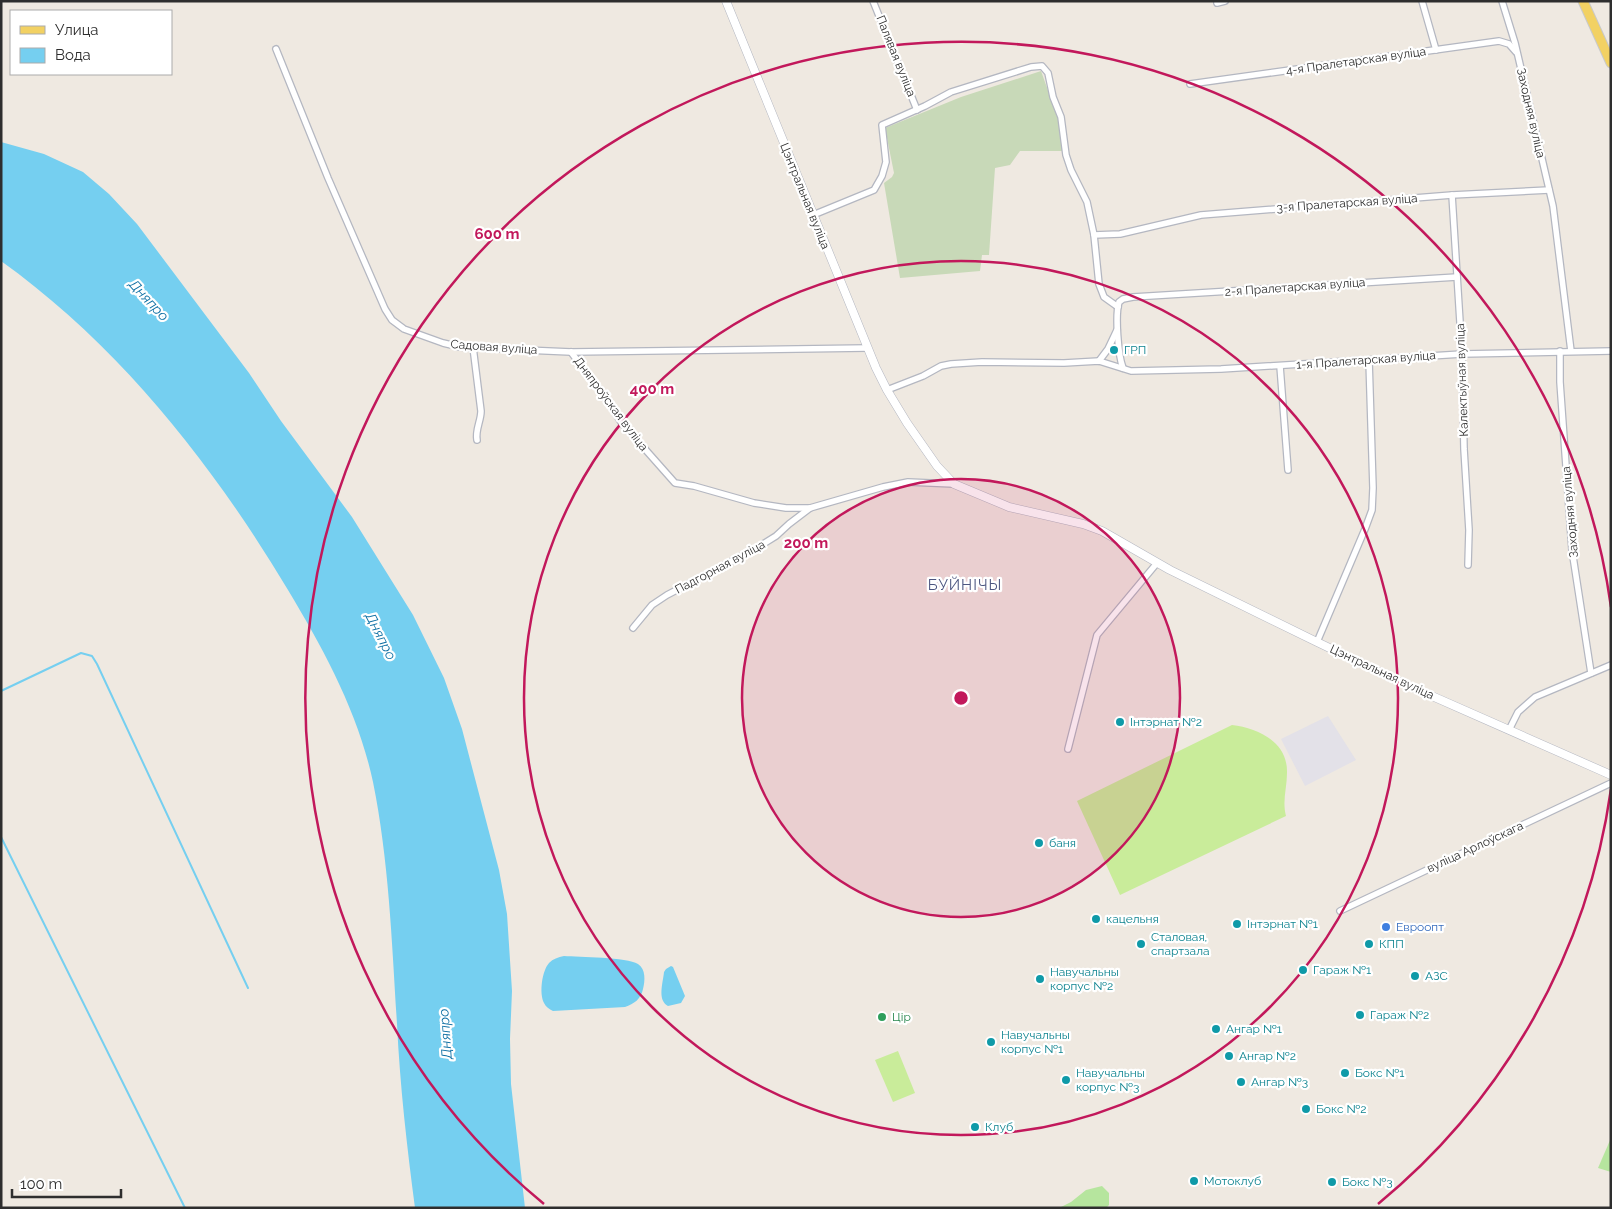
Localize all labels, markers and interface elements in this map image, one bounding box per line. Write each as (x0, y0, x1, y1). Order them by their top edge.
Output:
legend (10, 10, 172, 75)
street label: Палявая вуліца (873, 13, 919, 99)
text: Улица (55, 21, 99, 39)
street label: 4-я Пралетарская вуліца (1285, 44, 1427, 78)
text: Вода (55, 46, 91, 64)
street label: Заходняя вуліца (1514, 67, 1548, 159)
street label: Цэнтральная вуліца (777, 141, 833, 251)
street label: 3-я Пралетарская вуліца (1276, 191, 1418, 215)
text: 600 m (474, 225, 520, 243)
water label: Дняпро (125, 275, 172, 324)
street label: 2-я Пралетарская вуліца (1224, 275, 1366, 299)
street label: Калектыўная вуліца (1453, 323, 1471, 437)
street label: Садовая вуліца (450, 337, 538, 357)
place label: ГРП (1124, 343, 1146, 357)
marker: ГРП (1108, 344, 1120, 356)
street label: 1-я Пралетарская вуліца (1296, 348, 1436, 372)
street label: Дняпроўская вуліца (571, 354, 651, 454)
text: 400 m (630, 380, 674, 398)
street label: Заходняя вуліца (1559, 466, 1581, 558)
text: 200 m (784, 534, 828, 552)
street label: Падгорная вуліца (672, 537, 768, 597)
district label: БУЙНІЧЫ (928, 576, 1002, 594)
water label: Дняпро (362, 609, 400, 662)
street label: Цэнтральная вуліца (1328, 642, 1436, 702)
centre of rings (952, 689, 970, 707)
place label: Інтэрнат №2 (1130, 715, 1202, 729)
marker: Інтэрнат №2 (1114, 716, 1126, 728)
street label: вуліца Арлоўскага (1425, 819, 1525, 875)
place label: баня (1049, 836, 1076, 850)
marker: баня (1033, 837, 1045, 849)
place label: кацельня (1106, 912, 1159, 926)
marker: кацельня (1090, 913, 1102, 925)
place label: Інтэрнат №1 (1247, 917, 1318, 931)
marker: Інтэрнат №1 (1231, 918, 1243, 930)
place label: Евроопт (1396, 920, 1444, 934)
marker: Евроопт (1380, 921, 1392, 933)
place label: Сталовая, спартзала (1151, 930, 1210, 958)
place label: КПП (1379, 937, 1404, 951)
marker: Сталовая, спартзала (1135, 938, 1147, 950)
marker: КПП (1363, 938, 1375, 950)
place label: Гараж №1 (1313, 963, 1371, 977)
marker: Гараж №1 (1297, 964, 1309, 976)
place label: Навучальны корпус №2 (1050, 965, 1119, 993)
place label: АЗС (1425, 969, 1448, 983)
marker: АЗС (1409, 970, 1421, 982)
marker: Навучальны корпус №2 (1034, 973, 1046, 985)
water label: Дняпро (435, 1008, 455, 1061)
place label: Гараж №2 (1370, 1008, 1429, 1022)
marker: Гараж №2 (1354, 1009, 1366, 1021)
place label: Цір (892, 1010, 911, 1024)
marker: Цір (876, 1011, 888, 1023)
place label: Ангар №1 (1226, 1022, 1282, 1036)
marker: Ангар №1 (1210, 1023, 1222, 1035)
place label: Навучальны корпус №1 (1001, 1028, 1070, 1056)
marker: Навучальны корпус №1 (985, 1036, 997, 1048)
place label: Ангар №2 (1239, 1049, 1296, 1063)
marker: Ангар №2 (1223, 1050, 1235, 1062)
place label: Навучальны корпус №3 (1076, 1066, 1145, 1094)
place label: Бокс №1 (1355, 1066, 1404, 1080)
marker: Бокс №1 (1339, 1067, 1351, 1079)
marker: Навучальны корпус №3 (1060, 1074, 1072, 1086)
place label: Ангар №3 (1251, 1075, 1308, 1089)
marker: Ангар №3 (1235, 1076, 1247, 1088)
place label: Бокс №2 (1316, 1102, 1366, 1116)
marker: Бокс №2 (1300, 1103, 1312, 1115)
place label: Клуб (985, 1120, 1013, 1134)
marker: Клуб (969, 1121, 981, 1133)
scale bar (12, 1166, 121, 1198)
place label: Мотоклуб (1204, 1174, 1261, 1188)
text: 100 m (20, 1175, 62, 1193)
marker: Мотоклуб (1188, 1175, 1200, 1187)
place label: Бокс №3 (1342, 1175, 1393, 1189)
marker: Бокс №3 (1326, 1176, 1338, 1188)

